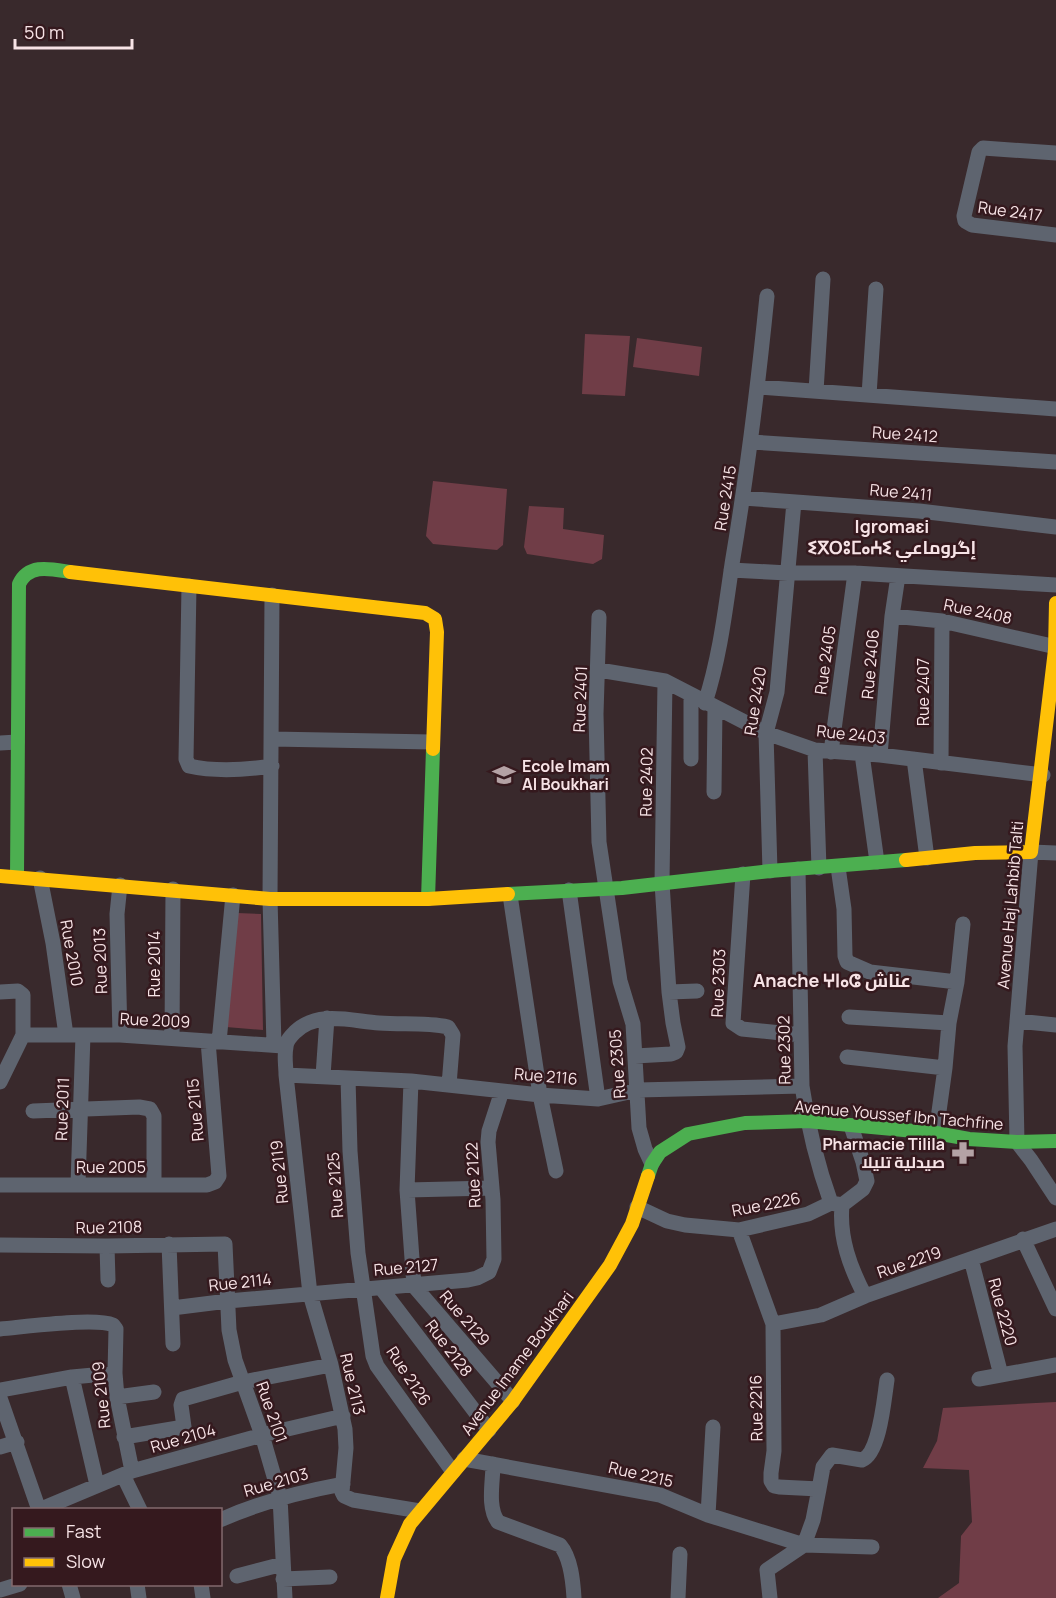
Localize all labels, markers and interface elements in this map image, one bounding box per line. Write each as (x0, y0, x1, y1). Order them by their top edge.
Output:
scale bar (15, 12, 132, 50)
text: 50 m (24, 20, 64, 44)
street label: Rue 2417 (976, 196, 1044, 226)
street label: Rue 2412 (871, 421, 939, 447)
street label: Rue 2415 (709, 464, 741, 532)
street label: Rue 2411 (869, 478, 933, 506)
district label: Igromaɛi ⵉⴳⵔⵓⵎⴰⵄⵉ إگروماعي (808, 514, 976, 563)
street label: Rue 2408 (942, 593, 1014, 629)
street label: Rue 2405 (809, 624, 841, 696)
street label: Rue 2406 (856, 628, 884, 700)
street label: Rue 2407 (912, 658, 934, 726)
street label: Rue 2401 (568, 665, 592, 733)
street label: Rue 2420 (739, 665, 771, 737)
street label: Rue 2403 (816, 719, 886, 749)
street label: Rue 2402 (634, 747, 658, 817)
place label: Ecole Imam Al Boukhari (522, 755, 610, 795)
school or university icon: Ecole Imam Al Boukhari (491, 762, 517, 788)
street label: Avenue Haj Lahbib Talti (992, 820, 1028, 990)
street label: Rue 2010 (55, 918, 89, 988)
street label: Rue 2013 (88, 928, 112, 994)
street label: Rue 2014 (143, 931, 165, 997)
street label: Rue 2303 (706, 948, 730, 1018)
district label: Anache ⵖⵏⴰⵛ عناش (753, 968, 911, 992)
street label: Rue 2009 (119, 1007, 191, 1033)
street label: Rue 2302 (772, 1015, 796, 1085)
street label: Rue 2305 (604, 1029, 630, 1099)
street label: Rue 2116 (513, 1062, 579, 1090)
street label: Rue 2011 (50, 1077, 74, 1141)
street label: Rue 2115 (181, 1078, 209, 1142)
street label: Avenue Youssef Ibn Tachfine (794, 1095, 1004, 1135)
place label: Pharmacie Tilila صيدلية تليلا (822, 1133, 945, 1173)
street label: Rue 2119 (265, 1139, 293, 1205)
pharmacy icon: Pharmacie Tilila صيدلية تليلا (950, 1140, 976, 1166)
street label: Rue 2122 (460, 1142, 486, 1208)
street label: Rue 2125 (322, 1151, 348, 1219)
street label: Rue 2005 (76, 1156, 146, 1178)
street label: Rue 2226 (730, 1187, 802, 1221)
street label: Rue 2108 (76, 1215, 142, 1239)
street label: Rue 2219 (874, 1241, 944, 1283)
street label: Rue 2127 (373, 1253, 439, 1281)
street label: Rue 2114 (207, 1268, 273, 1296)
street label: Rue 2220 (983, 1276, 1023, 1348)
street label: Rue 2129 (435, 1286, 495, 1350)
street label: Avenue Imame Boukhari (456, 1287, 578, 1439)
street label: Rue 2128 (420, 1315, 478, 1381)
street label: Rue 2126 (382, 1342, 436, 1410)
street label: Rue 2113 (335, 1351, 371, 1417)
street label: Rue 2109 (87, 1360, 115, 1430)
street label: Rue 2216 (744, 1375, 768, 1441)
street label: Rue 2101 (251, 1378, 293, 1446)
street label: Rue 2104 (148, 1418, 218, 1458)
street label: Rue 2215 (606, 1456, 676, 1492)
street label: Rue 2103 (241, 1462, 311, 1502)
legend (12, 1508, 222, 1586)
text: Fast (66, 1519, 101, 1543)
text: Slow (66, 1549, 106, 1573)

